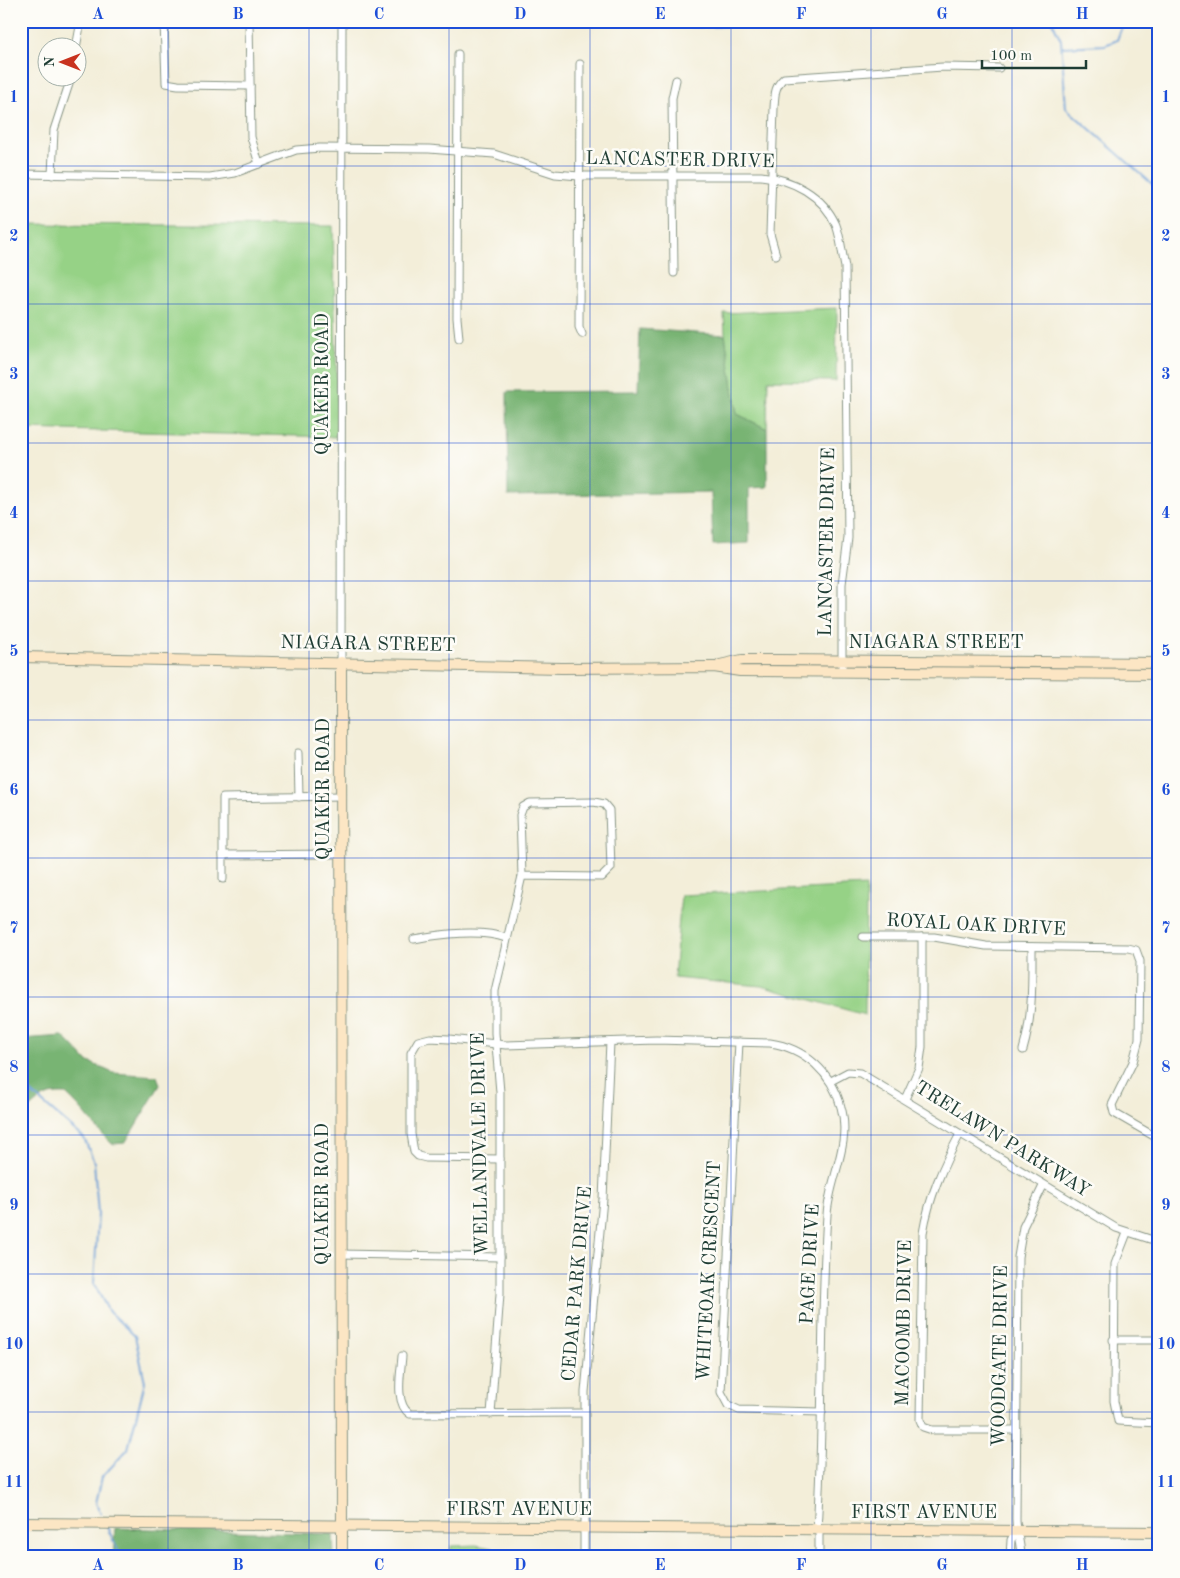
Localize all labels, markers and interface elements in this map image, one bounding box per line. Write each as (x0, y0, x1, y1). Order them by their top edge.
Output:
text: A (92, 7, 104, 23)
text: B (232, 7, 244, 23)
text: C (374, 7, 384, 23)
text: D (514, 7, 526, 23)
text: E (654, 7, 666, 23)
text: F (796, 7, 807, 23)
text: G (936, 7, 948, 23)
text: H (1075, 7, 1089, 23)
north arrow (38, 38, 88, 88)
scale bar (982, 38, 1086, 70)
text: 100 m (990, 49, 1032, 64)
text: N (43, 56, 57, 67)
text: 1 (9, 90, 19, 106)
text: 1 (1161, 90, 1171, 106)
street label: LANCASTER DRIVE (585, 150, 775, 172)
text: 2 (9, 229, 19, 245)
text: 2 (1161, 229, 1171, 245)
street label: QUAKER ROAD (314, 313, 333, 455)
text: 3 (9, 367, 19, 383)
text: 3 (1161, 367, 1171, 383)
street label: LANCASTER DRIVE (817, 447, 839, 637)
text: 4 (9, 506, 19, 522)
text: 4 (1161, 506, 1171, 522)
street label: NIAGARA STREET (280, 634, 456, 656)
street label: NIAGARA STREET (848, 634, 1024, 653)
text: 5 (9, 644, 19, 660)
text: 5 (1161, 644, 1171, 660)
street label: QUAKER ROAD (315, 718, 334, 860)
text: 6 (9, 783, 19, 799)
text: 6 (1161, 783, 1171, 799)
street label: ROYAL OAK DRIVE (886, 912, 1066, 940)
text: 7 (9, 921, 19, 937)
text: 7 (1161, 921, 1171, 937)
street label: WELLANDVALE DRIVE (470, 1032, 492, 1256)
text: 8 (9, 1060, 19, 1076)
text: 8 (1161, 1060, 1171, 1076)
street label: TRELAWN PARKWAY (911, 1078, 1093, 1202)
street label: QUAKER ROAD (314, 1123, 333, 1265)
street label: WHITEOAK CRESCENT (695, 1160, 725, 1382)
street label: CEDAR PARK DRIVE (560, 1186, 596, 1382)
text: 9 (9, 1198, 19, 1214)
text: 9 (1161, 1198, 1171, 1214)
street label: PAGE DRIVE (798, 1203, 824, 1325)
street label: MACOOMB DRIVE (894, 1239, 916, 1407)
street label: WOODGATE DRIVE (990, 1265, 1012, 1447)
text: 10 (5, 1337, 23, 1353)
text: 10 (1157, 1337, 1175, 1353)
text: 11 (5, 1475, 23, 1491)
text: 11 (1157, 1475, 1175, 1491)
street label: FIRST AVENUE (446, 1501, 592, 1520)
street label: FIRST AVENUE (851, 1504, 997, 1523)
text: A (92, 1558, 104, 1574)
text: B (232, 1558, 244, 1574)
text: C (374, 1558, 384, 1574)
text: D (514, 1558, 526, 1574)
text: E (654, 1558, 666, 1574)
text: F (796, 1558, 807, 1574)
text: G (936, 1558, 948, 1574)
text: H (1075, 1558, 1089, 1574)

